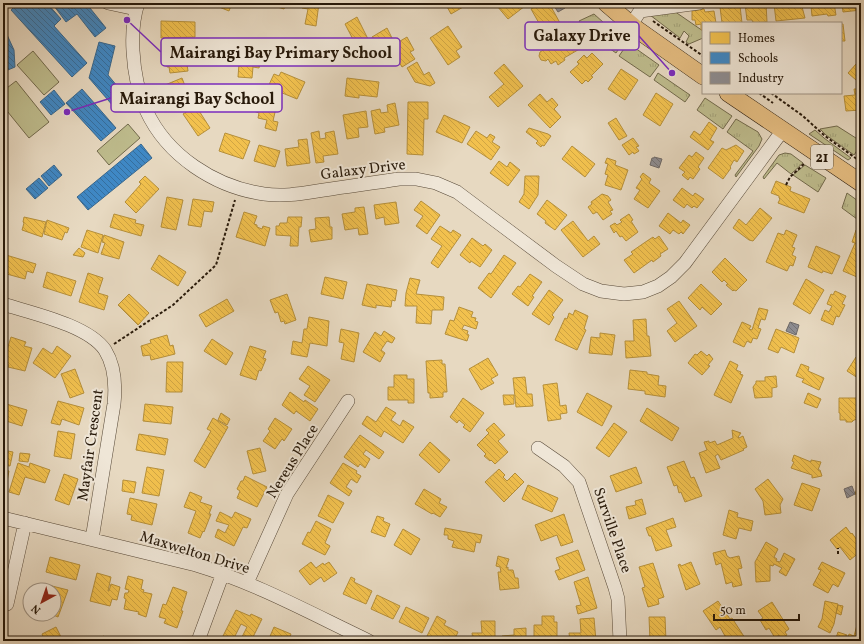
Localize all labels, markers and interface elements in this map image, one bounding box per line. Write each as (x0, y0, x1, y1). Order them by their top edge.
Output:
callout: Galaxy Drive (525, 22, 639, 50)
legend (702, 22, 842, 94)
text: Galaxy Drive (533, 26, 631, 48)
text: Homes (738, 31, 775, 47)
callout: Mairangi Bay Primary School (161, 38, 400, 66)
text: Mairangi Bay Primary School (170, 43, 393, 65)
text: Schools (738, 51, 778, 67)
text: Industry (738, 71, 784, 87)
callout: Mairangi Bay School (111, 84, 282, 112)
text: Mairangi Bay School (119, 89, 275, 111)
road number: 21 (811, 145, 833, 169)
street label: Galaxy Drive (320, 155, 407, 186)
street label: Mayfair Crescent (73, 388, 110, 503)
street label: Nereus Place (262, 421, 324, 503)
street label: Surville Place (587, 485, 636, 576)
street label: Maxwelton Drive (137, 527, 252, 580)
north arrow (22, 582, 62, 622)
scale bar (714, 596, 799, 622)
text: N (29, 600, 44, 617)
text: 50 m (720, 603, 746, 619)

